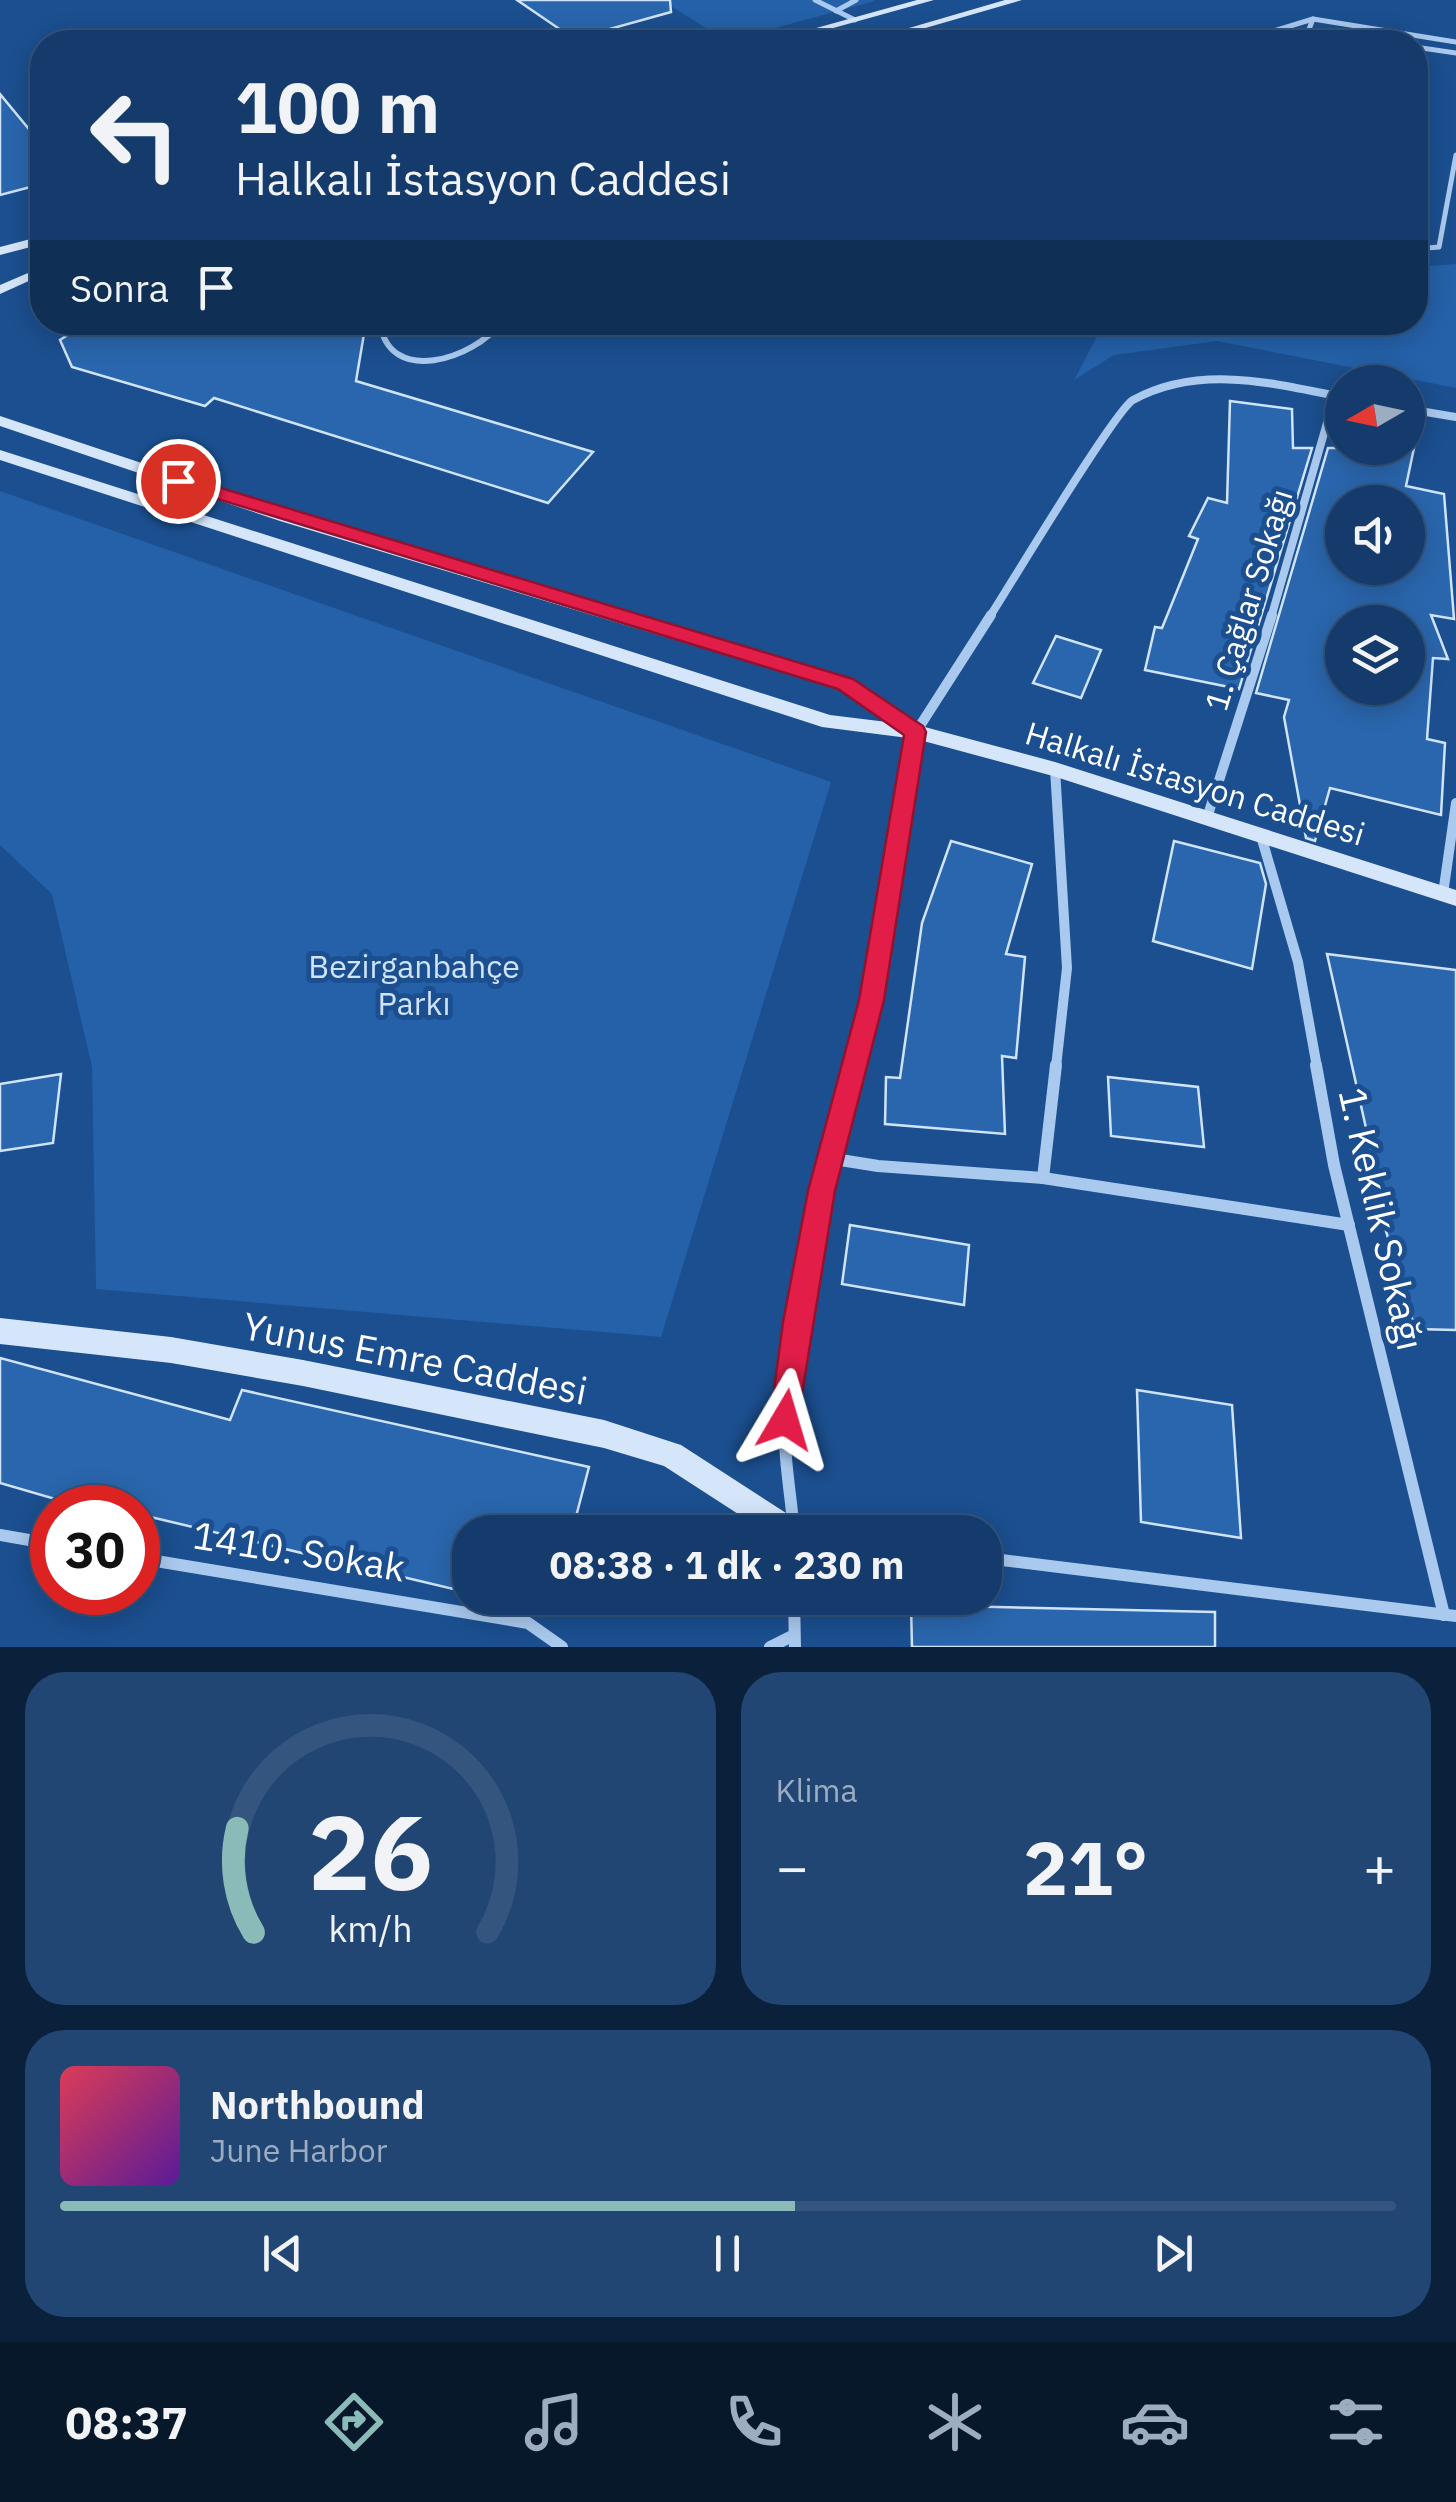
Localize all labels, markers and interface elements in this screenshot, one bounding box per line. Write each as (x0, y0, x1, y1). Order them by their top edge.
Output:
text: 100 m (235, 61, 440, 152)
icon: left (70, 70, 200, 200)
text: Halkalı İstasyon Caddesi (235, 149, 731, 207)
icon: arrive (189, 260, 244, 315)
text: Sonra (70, 263, 169, 312)
north arrow (1325, 365, 1425, 465)
map controls (1325, 365, 1425, 705)
pin (136, 439, 221, 524)
icon: arrive (151, 454, 206, 509)
street label: 1. Çağlar Sokağı (1194, 484, 1302, 716)
button: sound (1325, 485, 1425, 585)
button: layers (1325, 605, 1425, 705)
street label: Halkalı İstasyon Caddesi (1021, 711, 1370, 855)
park label: Bezirganbahçe Parkı (308, 945, 520, 1024)
street label: 1. Keklik Sokağı (1328, 1083, 1436, 1355)
street label: Yunus Emre Caddesi (239, 1300, 591, 1415)
position arrow (733, 1368, 837, 1472)
speed limit sign: 30 (30, 1485, 160, 1615)
street label: 1410. Sokak (190, 1510, 409, 1591)
text: 08:38 · 1 dk · 230 m (550, 1540, 904, 1589)
text: Klima (776, 1769, 858, 1811)
text: 26 (308, 1783, 433, 1919)
text: 21° (1023, 1818, 1148, 1916)
text: − (776, 1831, 809, 1902)
text: + (1363, 1831, 1396, 1902)
text: km/h (328, 1905, 412, 1952)
text: Northbound (210, 2080, 425, 2129)
text: June Harbor (210, 2129, 387, 2171)
icon: previous (255, 2226, 310, 2281)
icon: pause (700, 2226, 755, 2281)
icon: next (1146, 2226, 1201, 2281)
icon: directions (319, 2387, 389, 2457)
icon: music (519, 2387, 589, 2457)
icon: phone (719, 2387, 789, 2457)
icon: climate (920, 2387, 990, 2457)
icon: car (1120, 2387, 1190, 2457)
icon: filters (1321, 2387, 1391, 2457)
text: 08:37 (65, 2393, 188, 2451)

